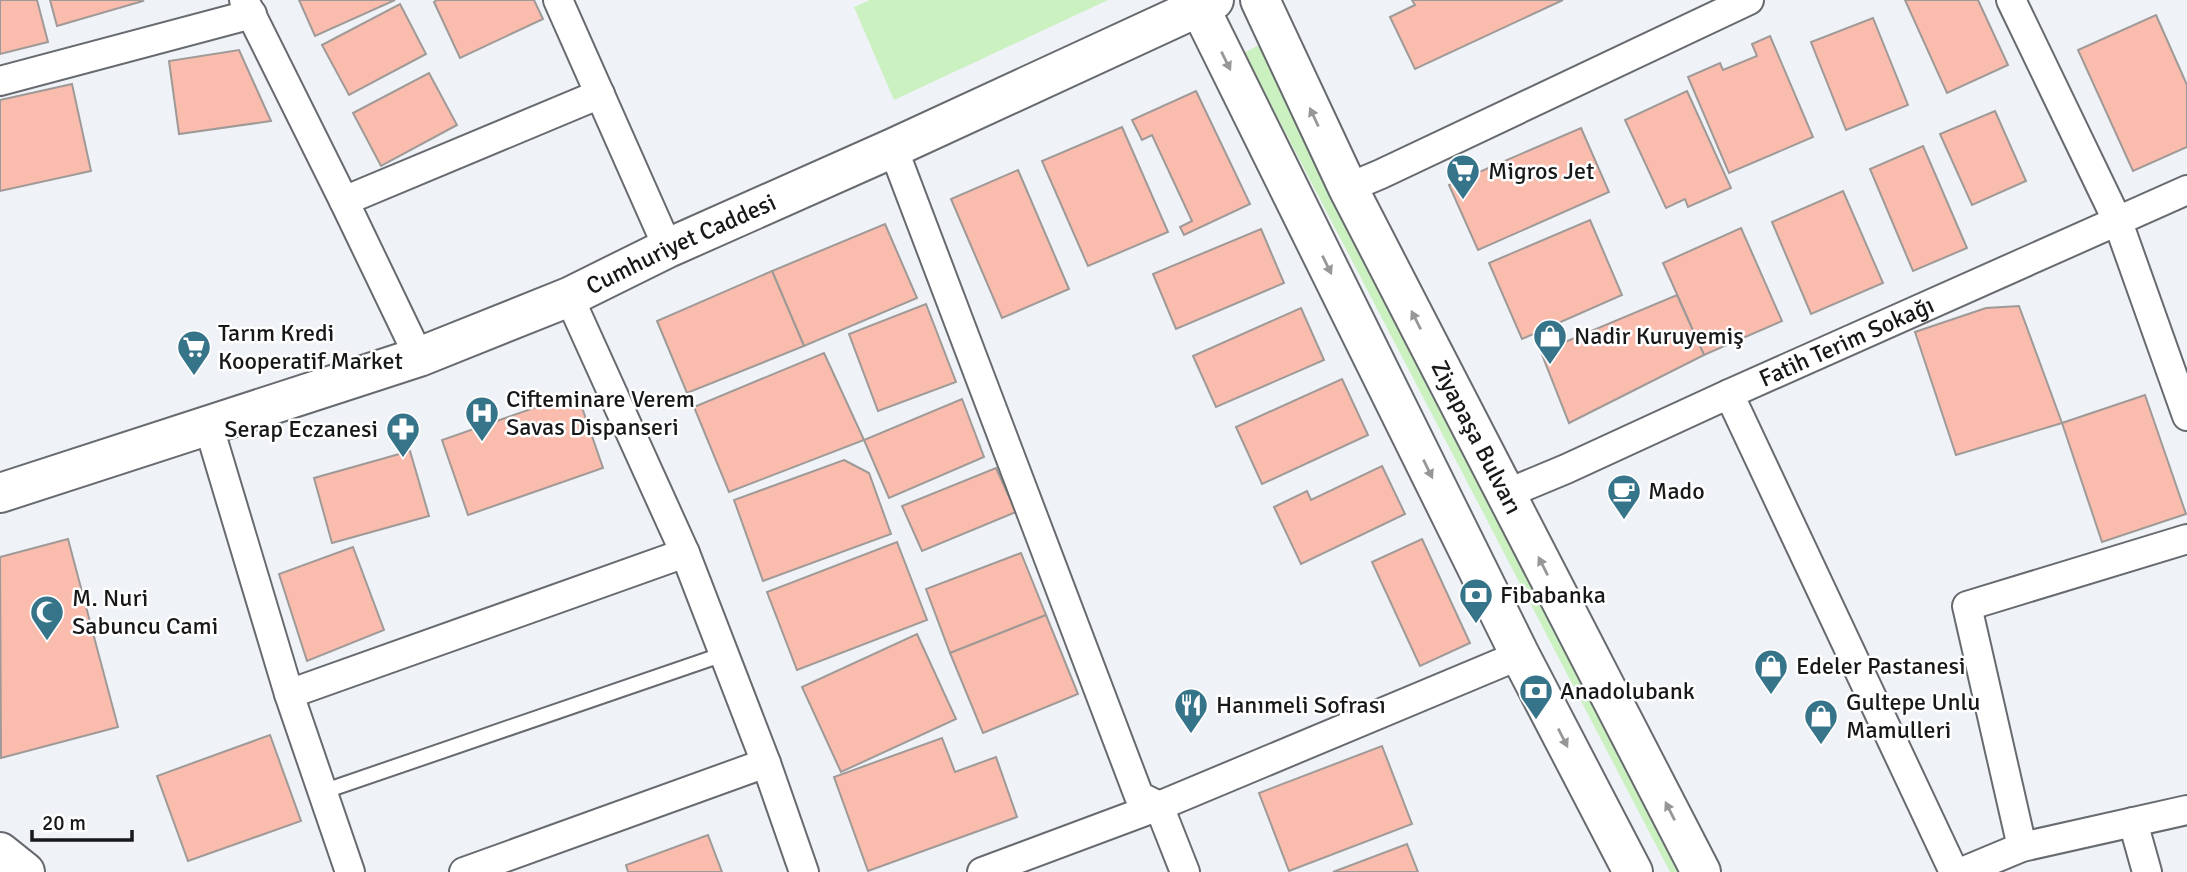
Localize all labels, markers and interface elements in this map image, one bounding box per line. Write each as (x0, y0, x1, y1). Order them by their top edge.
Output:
one-way arrow (1221, 51, 1232, 71)
one-way arrow (1309, 106, 1320, 127)
supermarket icon: Migros Jet (1444, 152, 1482, 201)
place label: Migros Jet (1488, 156, 1594, 186)
street label: Cumhuriyet Caddesi (581, 187, 781, 301)
one-way arrow (1322, 255, 1333, 275)
street label: Fatih Terim Sokağı (1754, 290, 1939, 394)
one-way arrow (1410, 310, 1422, 330)
shop icon: Nadir Kuruyemiş (1531, 317, 1569, 366)
place label: Tarım Kredi Kooperatif Market (218, 318, 403, 376)
place label: Nadir Kuruyemiş (1574, 321, 1744, 351)
supermarket icon: Tarım Kredi Kooperatif Market (175, 328, 213, 377)
street label: Ziyapaşa Bulvarı (1425, 355, 1529, 519)
place label: Cifteminare Verem Savas Dispanseri (506, 384, 695, 442)
hospital icon: Cifteminare Verem Savas Dispanseri (463, 394, 501, 443)
pharmacy icon: Serap Eczanesi (384, 410, 422, 459)
place label: Serap Eczanesi (224, 414, 378, 444)
one-way arrow (1423, 459, 1434, 479)
cafe icon: Mado (1605, 472, 1643, 521)
place label: Mado (1648, 476, 1705, 506)
one-way arrow (1537, 556, 1548, 576)
bank icon: Fibabanka (1457, 576, 1495, 625)
place label: Fibabanka (1500, 580, 1606, 610)
place label: M. Nuri Sabuncu Cami (72, 583, 218, 641)
mosque icon: M. Nuri Sabuncu Cami (28, 593, 66, 642)
shop icon: Edeler Pastanesi (1752, 647, 1790, 696)
place label: Edeler Pastanesi (1796, 651, 1965, 681)
bank icon: Anadolubank (1517, 672, 1555, 721)
place label: Anadolubank (1560, 676, 1695, 706)
restaurant icon: Hanımeli Sofrası (1172, 686, 1210, 735)
place label: Gultepe Unlu Mamulleri (1846, 687, 1980, 745)
place label: Hanımeli Sofrası (1216, 690, 1386, 720)
shop icon: Gultepe Unlu Mamulleri (1802, 697, 1840, 746)
one-way arrow (1558, 728, 1569, 748)
scale bar (32, 798, 131, 842)
one-way arrow (1664, 801, 1676, 821)
text: 20 m (42, 810, 86, 836)

